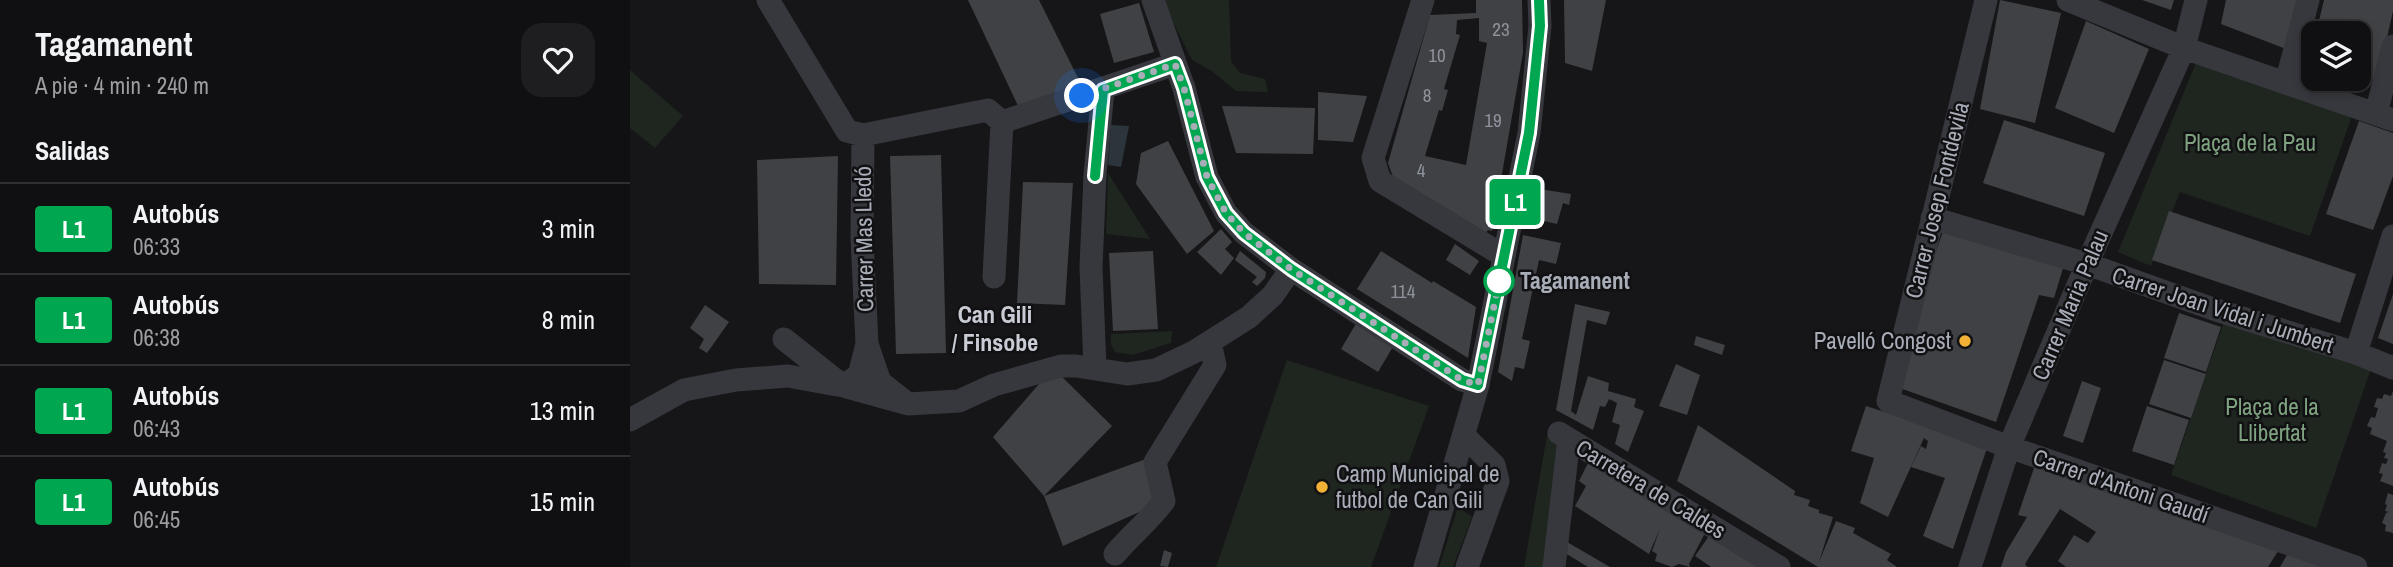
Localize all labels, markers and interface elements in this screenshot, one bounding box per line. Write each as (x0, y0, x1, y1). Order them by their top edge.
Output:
house number: 23 (1492, 16, 1510, 42)
map controls (2301, 21, 2371, 91)
button: layers (2301, 21, 2371, 91)
text: Tagamanent (35, 22, 192, 66)
button: heart (521, 23, 595, 97)
house number: 10 (1428, 42, 1446, 68)
text: A pie · 4 min · 240 m (35, 70, 209, 101)
your location (1064, 78, 1099, 113)
house number: 8 (1423, 82, 1431, 108)
street label: Carrer Josep Fontdevila (1897, 98, 1976, 301)
house number: 19 (1484, 107, 1502, 133)
park label: Plaça de la Pau (2184, 127, 2316, 158)
text: Salidas (35, 133, 110, 168)
house number: 4 (1417, 157, 1426, 183)
street label: Carrer Mas Lledó (847, 166, 880, 312)
line badge: L1 (1484, 179, 1547, 225)
text: L1 (1504, 186, 1526, 218)
text: Autobús (133, 196, 219, 231)
text: 3 min (542, 211, 595, 246)
text: L1 (62, 213, 85, 245)
street label: Carrer Maria Palau (2024, 225, 2115, 385)
text: 06:33 (133, 231, 180, 262)
street label: Carrer Joan Vidal i Jumbert (2108, 259, 2338, 360)
place label: Tagamanent (1520, 265, 1630, 296)
marker: Tagamanent (1484, 266, 1514, 296)
house number: 114 (1391, 278, 1416, 304)
text: Autobús (133, 287, 219, 322)
district label: Can Gili / Finsobe (952, 298, 1038, 358)
text: 8 min (542, 302, 595, 337)
text: L1 (62, 304, 85, 336)
text: 06:38 (133, 322, 180, 353)
place label: Pavelló Congost (1814, 325, 1951, 356)
marker: Pavelló Congost (1957, 333, 1973, 349)
text: Autobús (133, 378, 219, 413)
park label: Plaça de la Llibertat (2225, 391, 2319, 448)
text: 13 min (530, 393, 595, 428)
text: L1 (62, 395, 85, 427)
text: 06:43 (133, 413, 180, 444)
street label: Carretera de Caldes (1570, 432, 1732, 546)
street label: Carrer d'Antoni Gaudí (2029, 441, 2214, 530)
place label: Camp Municipal de futbol de Can Gili (1336, 458, 1500, 515)
text: Autobús (133, 469, 219, 504)
marker: Camp Municipal de futbol de Can Gili (1314, 479, 1330, 495)
text: 15 min (530, 484, 595, 519)
text: L1 (62, 486, 85, 518)
text: 06:45 (133, 504, 180, 535)

